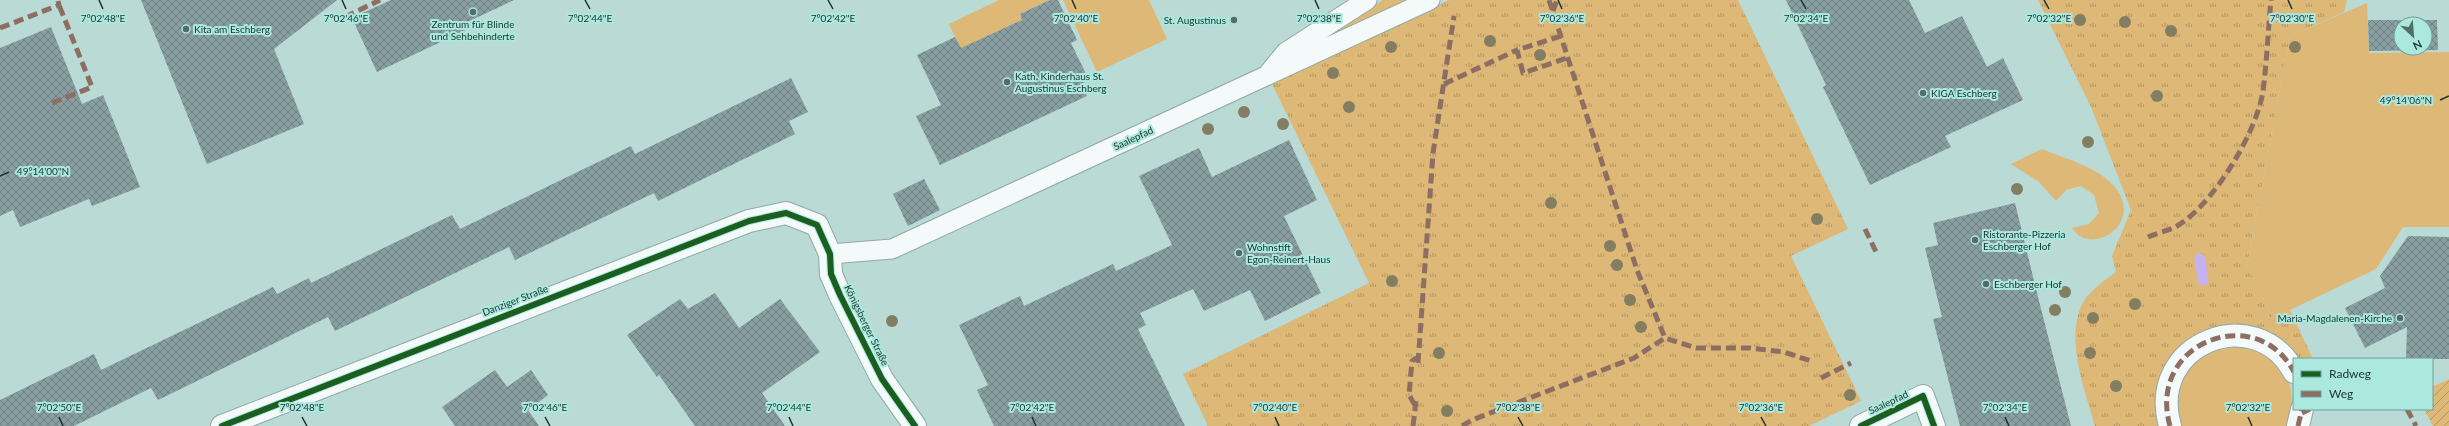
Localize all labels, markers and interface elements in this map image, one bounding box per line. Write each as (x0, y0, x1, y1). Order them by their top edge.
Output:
marker: Zentrum für Blinde und Sehbehinderte (468, 7, 478, 17)
text: 7°02'48"E (81, 12, 126, 24)
text: 7°02'46"E (324, 12, 369, 24)
text: 7°02'44"E (568, 12, 613, 24)
text: 7°02'42"E (811, 12, 856, 24)
text: 7°02'40"E (1054, 12, 1099, 24)
text: 7°02'38"E (1297, 12, 1342, 24)
text: 7°02'36"E (1540, 12, 1585, 24)
text: 7°02'34"E (1784, 12, 1829, 24)
text: 7°02'32"E (2027, 12, 2072, 24)
text: 7°02'30"E (2270, 12, 2315, 24)
place label: St. Augustinus (1164, 14, 1226, 26)
marker: St. Augustinus (1229, 15, 1239, 25)
north arrow (2393, 16, 2433, 56)
place label: Zentrum für Blinde und Sehbehinderte (431, 18, 515, 42)
place label: Kita am Eschberg (194, 23, 270, 35)
marker: Kita am Eschberg (181, 24, 191, 34)
text: N (2411, 38, 2424, 53)
place label: Kath. Kinderhaus St. Augustinus Eschberg (1015, 70, 1107, 94)
marker: Kath. Kinderhaus St. Augustinus Eschberg (1002, 77, 1012, 87)
place label: KIGA Eschberg (1931, 87, 1997, 99)
marker: KIGA Eschberg (1918, 88, 1928, 98)
text: 49°14'06"N (2380, 94, 2432, 106)
street label: Saalepfad (1111, 124, 1155, 152)
text: 49°14'00"N (17, 165, 69, 177)
place label: Ristorante-Pizzeria Eschberger Hof (1983, 228, 2065, 252)
marker: Ristorante-Pizzeria Eschberger Hof (1970, 235, 1980, 245)
place label: Wohnstift Egon-Reinert-Haus (1247, 241, 1331, 265)
marker: Wohnstift Egon-Reinert-Haus (1234, 248, 1244, 258)
place label: Eschberger Hof (1994, 278, 2062, 290)
marker: Eschberger Hof (1981, 279, 1991, 289)
street label: Danziger Straße (480, 282, 550, 318)
street label: Königsberger Straße (842, 283, 892, 367)
place label: Maria-Magdalenen-Kirche (2277, 312, 2392, 324)
marker: Maria-Magdalenen-Kirche (2395, 313, 2405, 323)
legend (2293, 358, 2433, 410)
text: Radweg (2329, 366, 2371, 381)
text: Weg (2329, 386, 2353, 401)
street label: Saalepfad (1866, 388, 1910, 416)
text: 7°02'50"E (37, 401, 82, 413)
text: 7°02'48"E (280, 401, 325, 413)
text: 7°02'46"E (523, 401, 568, 413)
text: 7°02'44"E (767, 401, 812, 413)
text: 7°02'42"E (1010, 401, 1055, 413)
text: 7°02'40"E (1253, 401, 1298, 413)
text: 7°02'38"E (1496, 401, 1541, 413)
text: 7°02'36"E (1739, 401, 1784, 413)
text: 7°02'34"E (1983, 401, 2028, 413)
text: 7°02'32"E (2226, 401, 2271, 413)

